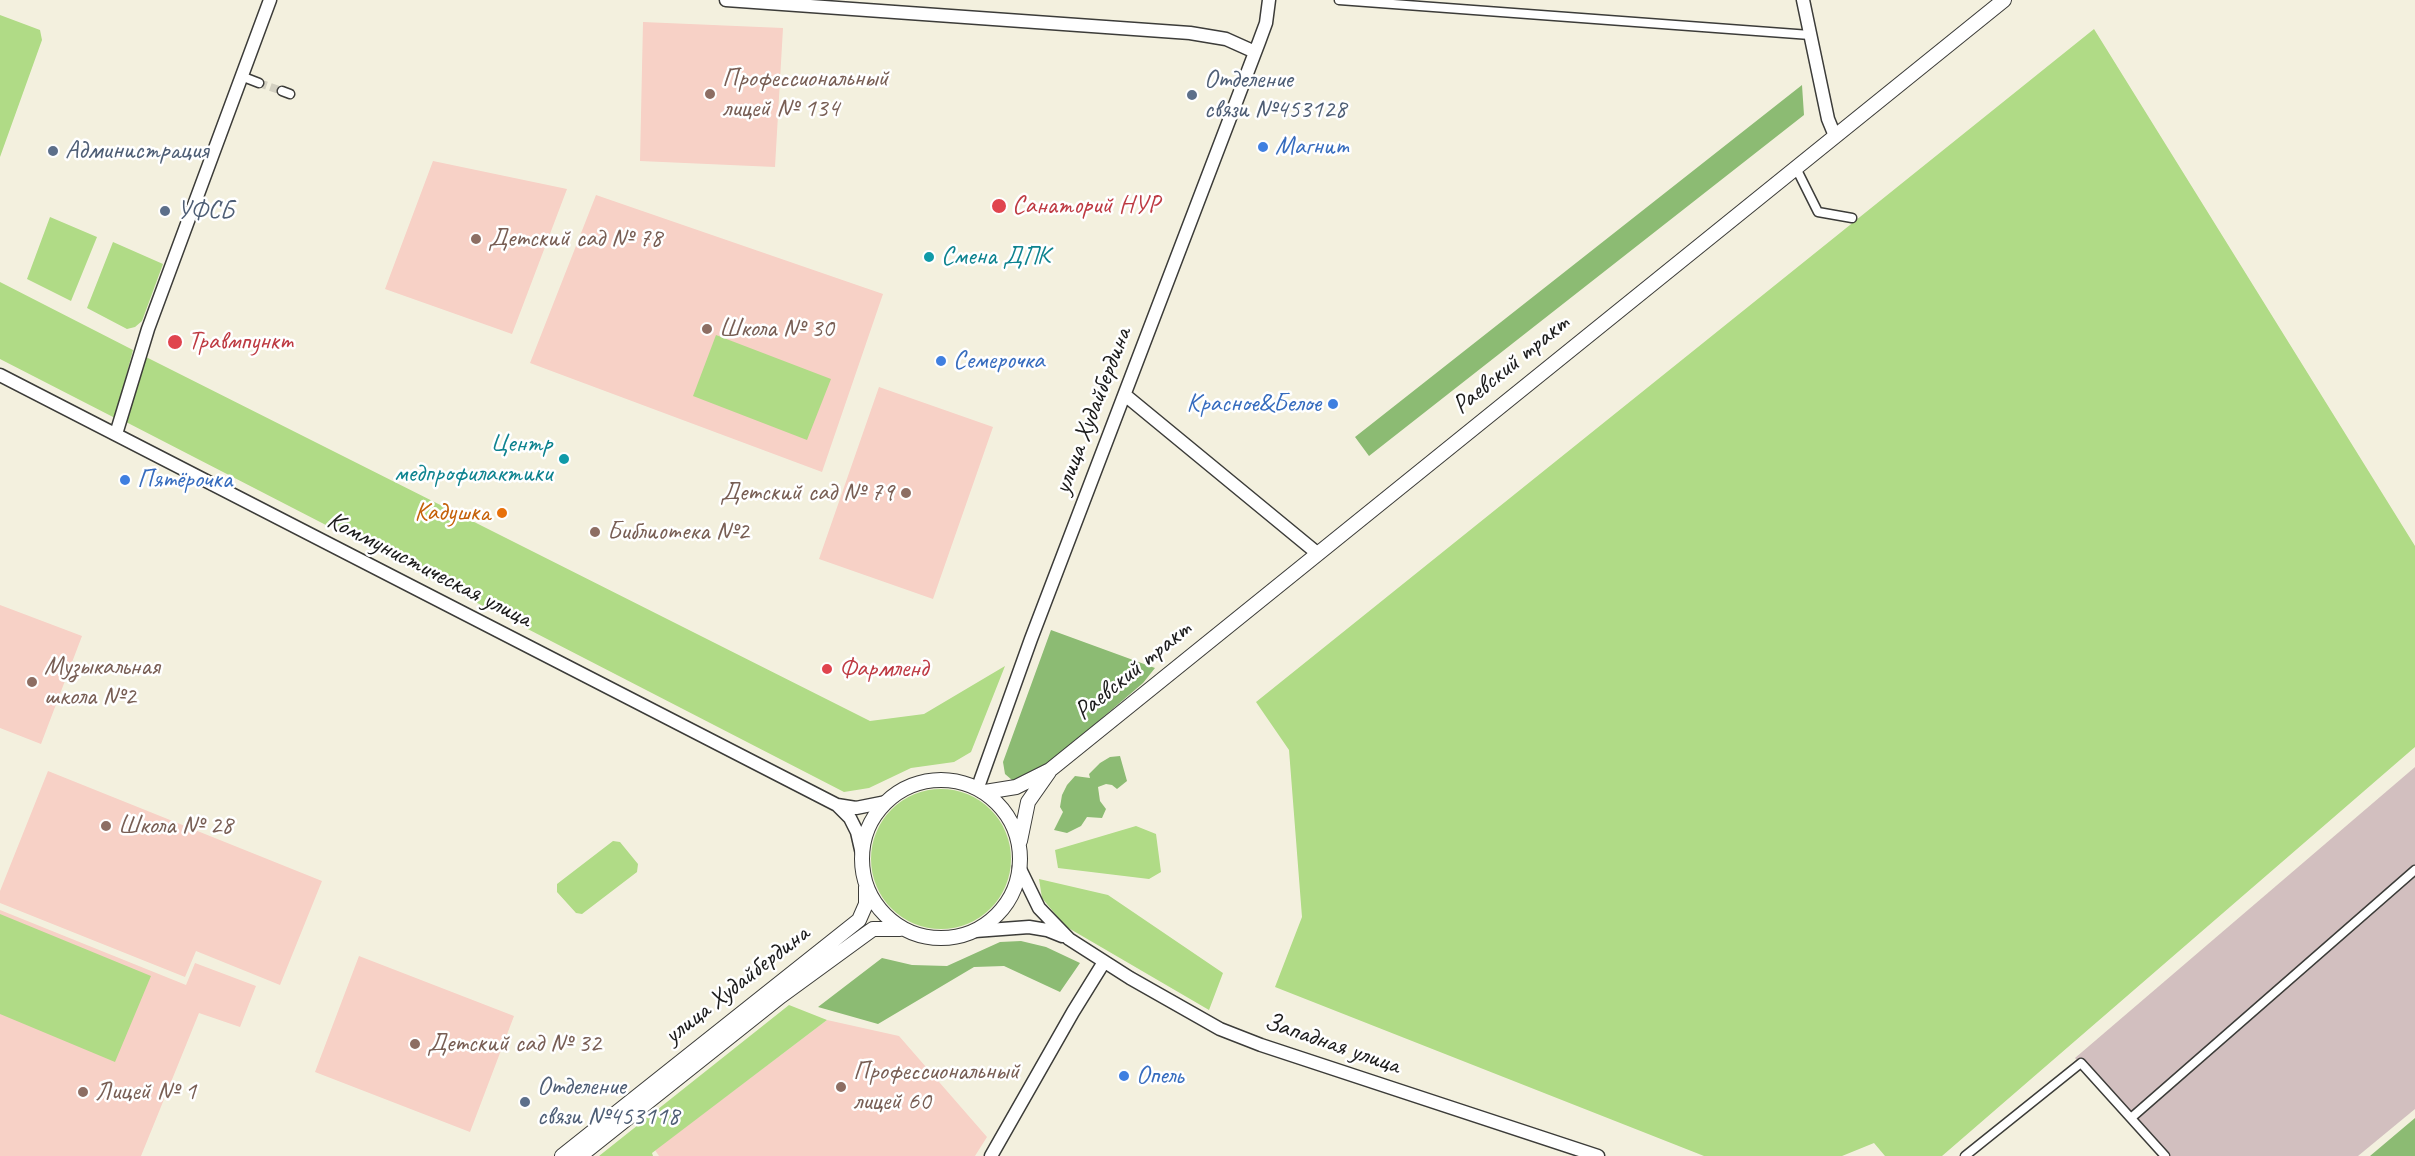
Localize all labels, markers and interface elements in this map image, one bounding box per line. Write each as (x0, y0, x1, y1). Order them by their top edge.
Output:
place label: Профессиональный лицей № 134 (722, 63, 888, 124)
place label: Отделение связи №453128 (1204, 64, 1346, 125)
marker: Профессиональный лицей № 134 (703, 87, 717, 101)
marker: Отделение связи №453128 (1185, 88, 1199, 102)
place label: Магнит (1275, 131, 1349, 163)
place label: Администрация (65, 135, 208, 167)
marker: Магнит (1256, 140, 1270, 154)
marker: Администрация (46, 144, 60, 158)
place label: Санаторий НУР (1012, 190, 1159, 222)
place label: УФСБ (177, 195, 234, 227)
marker: Санаторий НУР (990, 197, 1008, 215)
marker: УФСБ (158, 204, 172, 218)
place label: Детский сад № 78 (488, 223, 662, 255)
marker: Детский сад № 78 (469, 232, 483, 246)
place label: Смена ДПК (941, 241, 1050, 273)
marker: Смена ДПК (922, 250, 936, 264)
street label: Раевский тракт (1446, 309, 1576, 421)
place label: Школа № 30 (719, 313, 834, 345)
marker: Школа № 30 (700, 322, 714, 336)
street label: улица Худайбердина (1047, 323, 1139, 499)
place label: Травмпункт (188, 326, 292, 358)
marker: Травмпункт (166, 333, 184, 351)
place label: Семерочка (953, 345, 1044, 377)
marker: Семерочка (934, 354, 948, 368)
place label: Красное&Белое (1186, 388, 1321, 420)
marker: Красное&Белое (1326, 397, 1340, 411)
place label: Центр медпрофилактики (394, 428, 552, 490)
marker: Центр медпрофилактики (557, 452, 571, 466)
place label: Пятёрочка (137, 464, 232, 496)
marker: Пятёрочка (118, 473, 132, 487)
place label: Детский сад № 79 (720, 477, 894, 509)
marker: Детский сад № 79 (899, 486, 913, 500)
place label: Кадушка (415, 497, 490, 529)
street label: Коммунистическая улица (322, 505, 536, 635)
marker: Кадушка (495, 506, 509, 520)
place label: Библиотека №2 (607, 516, 749, 548)
marker: Библиотека №2 (588, 525, 602, 539)
street label: Раевский тракт (1068, 615, 1198, 727)
place label: Музыкальная школа №2 (44, 651, 160, 712)
place label: Фармленд (839, 653, 928, 685)
marker: Фармленд (820, 662, 834, 676)
marker: Музыкальная школа №2 (25, 675, 39, 689)
place label: Школа № 28 (118, 810, 233, 842)
marker: Школа № 28 (99, 819, 113, 833)
street label: улица Худайбердина (658, 919, 816, 1051)
street label: Западная улица (1260, 1006, 1404, 1082)
place label: Детский сад № 32 (427, 1028, 601, 1060)
marker: Детский сад № 32 (408, 1037, 422, 1051)
place label: Профессиональный лицей 60 (853, 1056, 1019, 1118)
place label: Опель (1136, 1060, 1183, 1092)
marker: Опель (1117, 1069, 1131, 1083)
place label: Отделение связи №453118 (537, 1071, 679, 1132)
place label: Лицей № 1 (95, 1076, 196, 1108)
marker: Профессиональный лицей 60 (834, 1080, 848, 1094)
marker: Лицей № 1 (76, 1085, 90, 1099)
marker: Отделение связи №453118 (518, 1095, 532, 1109)

